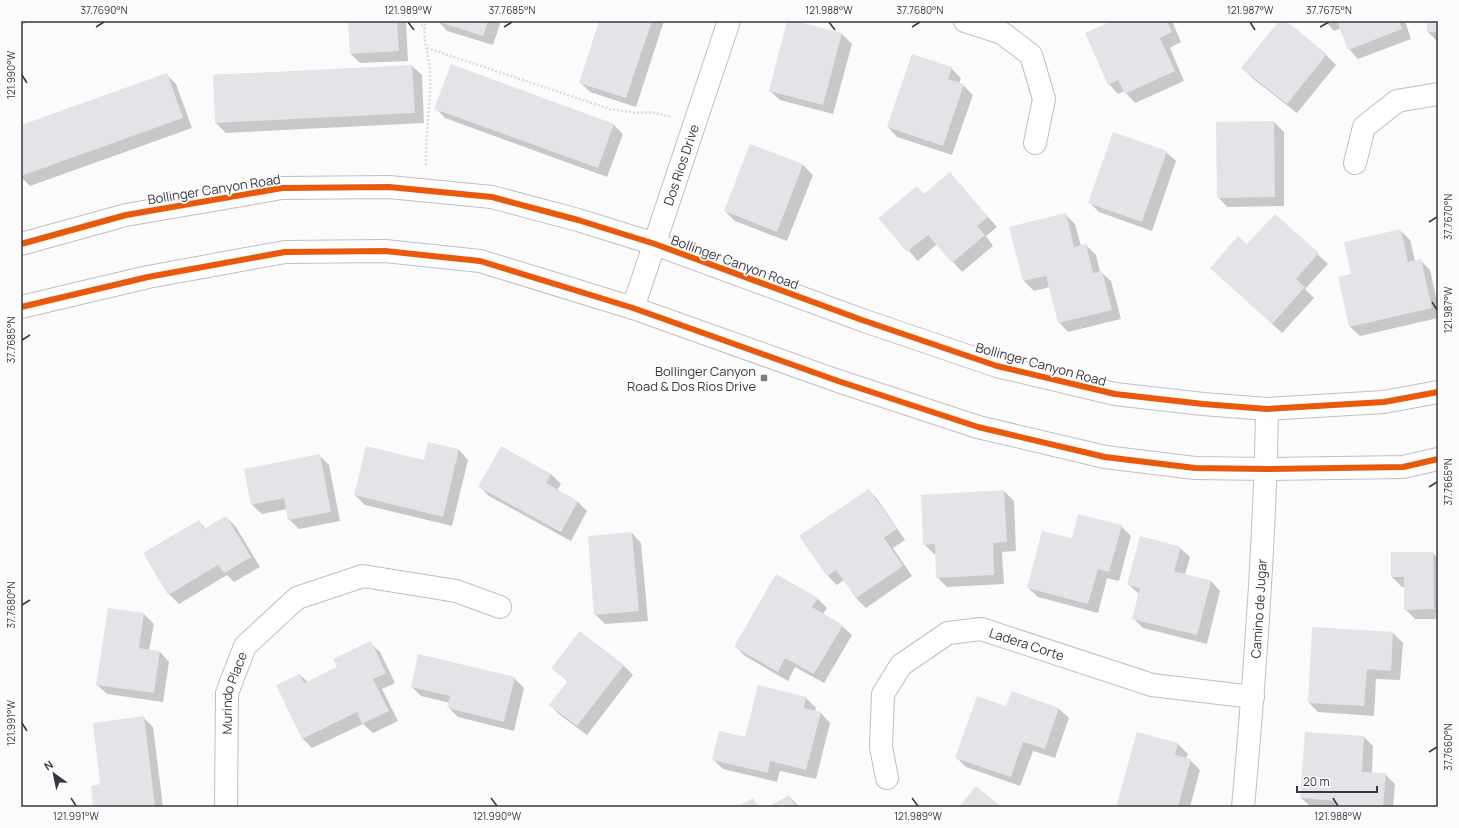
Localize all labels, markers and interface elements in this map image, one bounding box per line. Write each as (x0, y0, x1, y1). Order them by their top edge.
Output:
text: 37.7690°N (80, 3, 128, 17)
text: 121.989°W (384, 3, 432, 17)
text: 37.7685°N (489, 3, 535, 17)
text: 121.988°W (805, 3, 853, 17)
text: 37.7680°N (897, 3, 944, 17)
text: 121.987°W (1227, 3, 1274, 17)
text: 37.7675°N (1306, 3, 1352, 17)
text: 121.990°W (4, 50, 18, 99)
street label: Dos Rios Drive (659, 121, 703, 208)
street label: Bollinger Canyon Road (146, 170, 282, 208)
text: 37.7670°N (1441, 194, 1455, 240)
street label: Bollinger Canyon Road (669, 231, 801, 293)
text: 121.987°W (1441, 286, 1455, 333)
text: 37.7685°N (4, 317, 18, 363)
street label: Bollinger Canyon Road (974, 338, 1108, 390)
place label: Bollinger Canyon Road & Dos Rios Drive (627, 362, 756, 395)
marker: Bollinger Canyon Road & Dos Rios Drive (759, 373, 769, 383)
text: 37.7665°N (1441, 458, 1455, 505)
street label: Camino de Jugar (1246, 558, 1271, 659)
text: 37.7680°N (4, 581, 18, 628)
street label: Ladera Corte (987, 623, 1067, 665)
street label: Murindo Place (218, 649, 251, 735)
text: 121.991°W (4, 699, 18, 746)
text: 37.7660°N (1441, 723, 1455, 771)
north arrow (34, 754, 74, 794)
text: N (41, 757, 56, 774)
scale bar (1297, 768, 1377, 794)
text: 20 m (1303, 773, 1330, 790)
text: 121.991°W (53, 809, 100, 823)
text: 121.990°W (473, 809, 522, 823)
text: 121.989°W (894, 809, 942, 823)
text: 121.988°W (1314, 809, 1362, 823)

